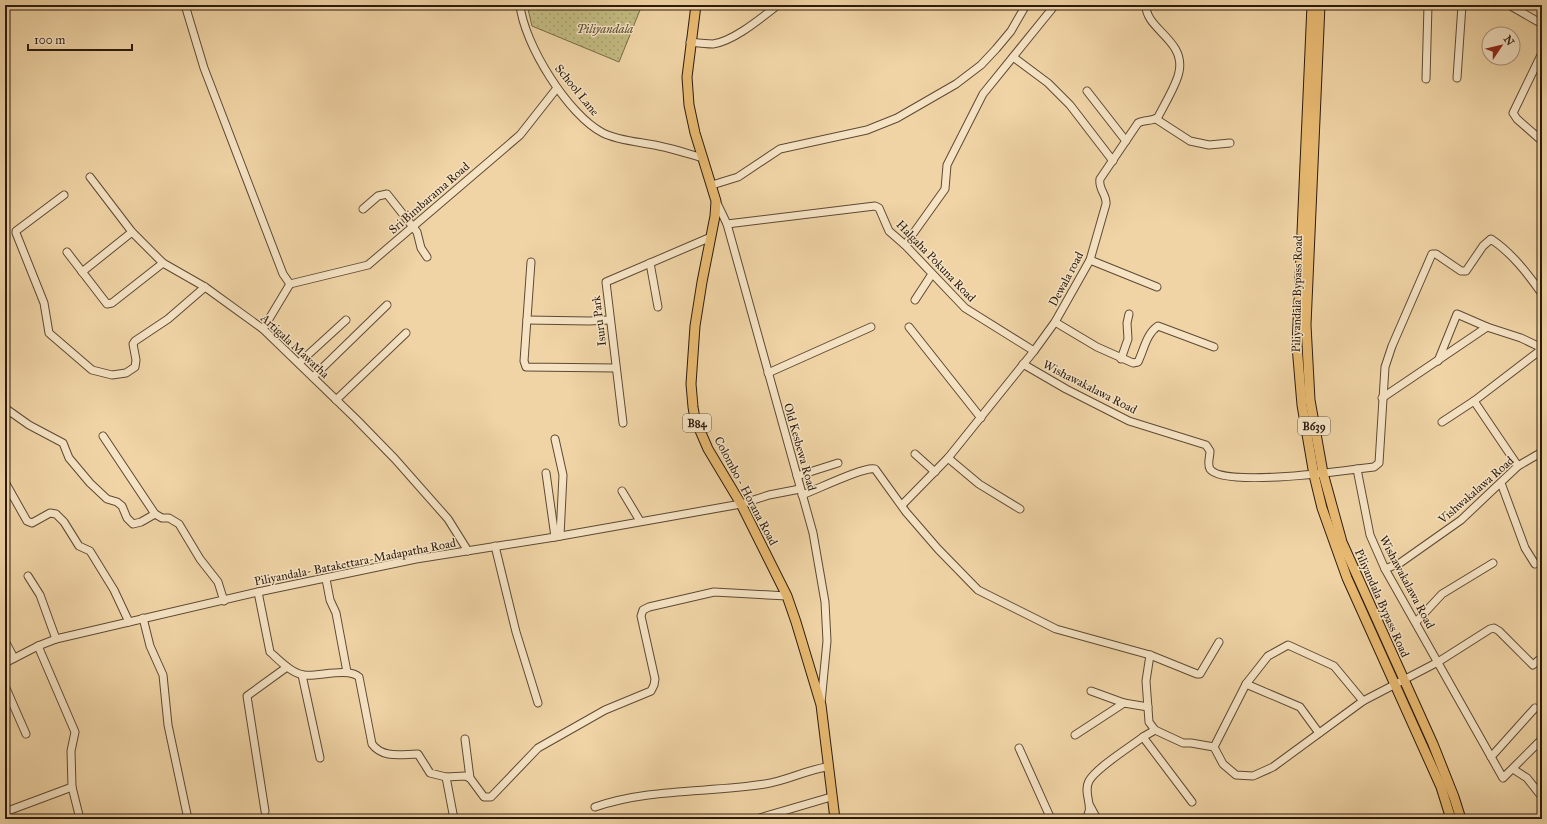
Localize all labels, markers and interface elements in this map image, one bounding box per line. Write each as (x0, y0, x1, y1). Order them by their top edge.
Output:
park label: Piliyandala (577, 22, 634, 36)
scale bar (28, 26, 132, 52)
north arrow (1481, 26, 1521, 66)
text: 100 m (34, 33, 65, 47)
text: N (1501, 33, 1517, 49)
street label: School Lane (552, 61, 602, 119)
street label: Sri Bimbarama Road (386, 159, 472, 237)
street label: Halgaha Pokuna Road (893, 217, 979, 305)
street label: Piliyandala Bypass Road (1289, 235, 1305, 353)
street label: Dewala road (1046, 249, 1086, 309)
street label: Isuru Park (589, 294, 609, 347)
street label: Artigala Mawatha (257, 310, 333, 382)
street label: Wishawakalawa Road (1041, 357, 1139, 417)
street label: Old Kesbewa Road (781, 402, 819, 492)
road number: B84 (683, 414, 711, 432)
road number: B639 (1298, 417, 1330, 435)
street label: Colombo - Horana Road (711, 434, 781, 548)
street label: Vishwakalawa Road (1435, 453, 1517, 527)
street label: Wishawakalawa Road (1377, 533, 1437, 631)
street label: Piliyandala- Batakettara-Madapatha Road (253, 536, 457, 588)
street label: Piliyandala Bypass Road (1352, 547, 1412, 659)

